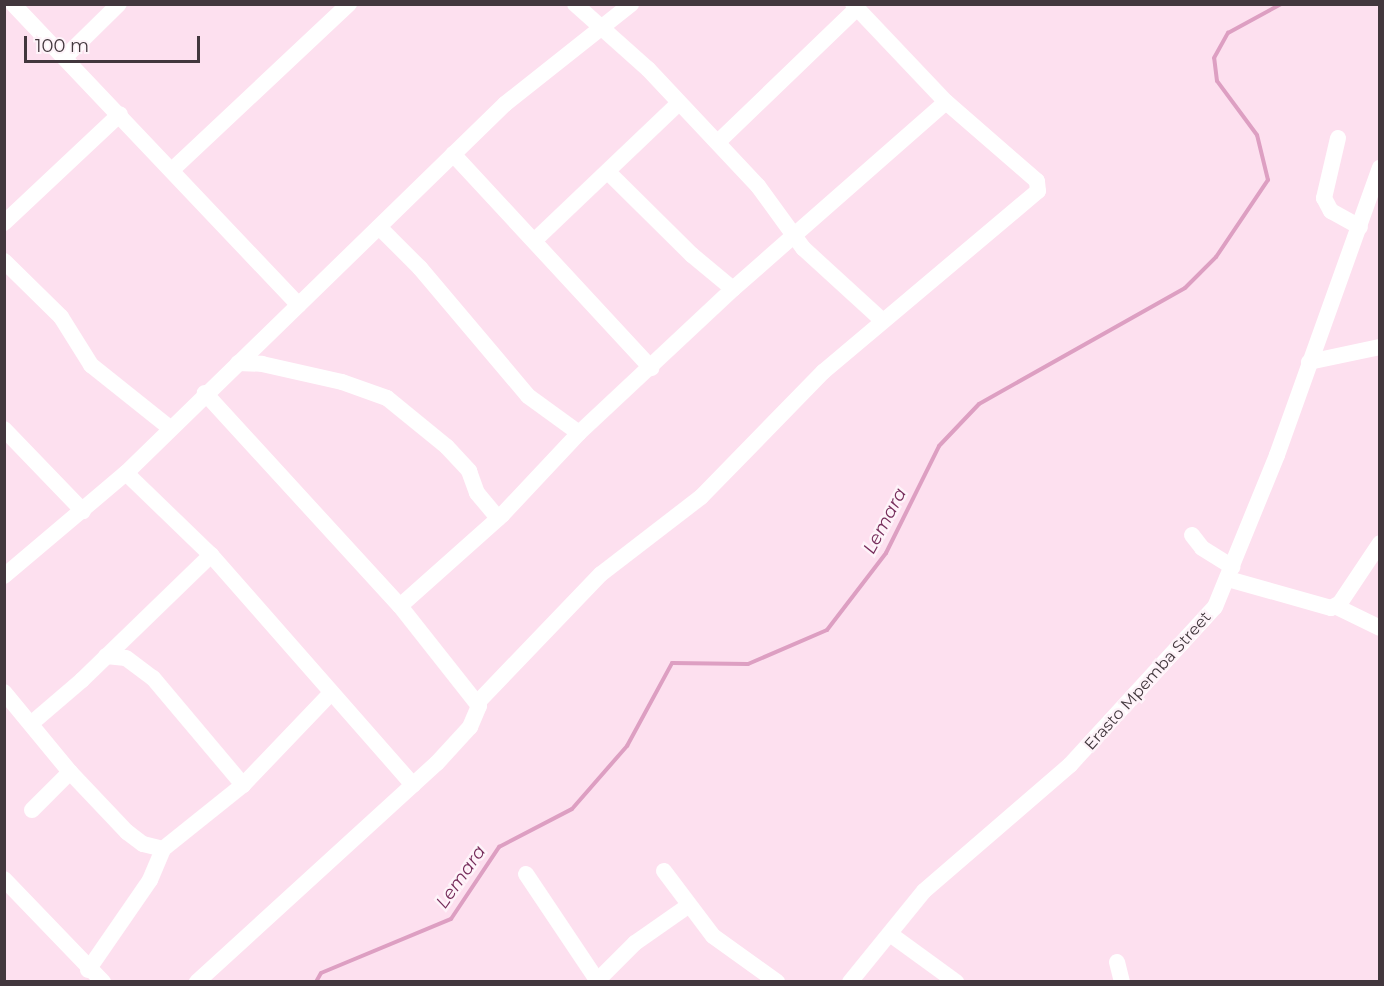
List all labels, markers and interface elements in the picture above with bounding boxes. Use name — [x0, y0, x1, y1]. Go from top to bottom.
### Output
scale bar — [27, 24, 202, 62]
text: 100 m — [35, 35, 89, 57]
water label: Lemara — [859, 484, 911, 558]
street label: Erasto Mpemba Street — [1081, 608, 1215, 754]
water label: Lemara — [432, 841, 490, 913]

